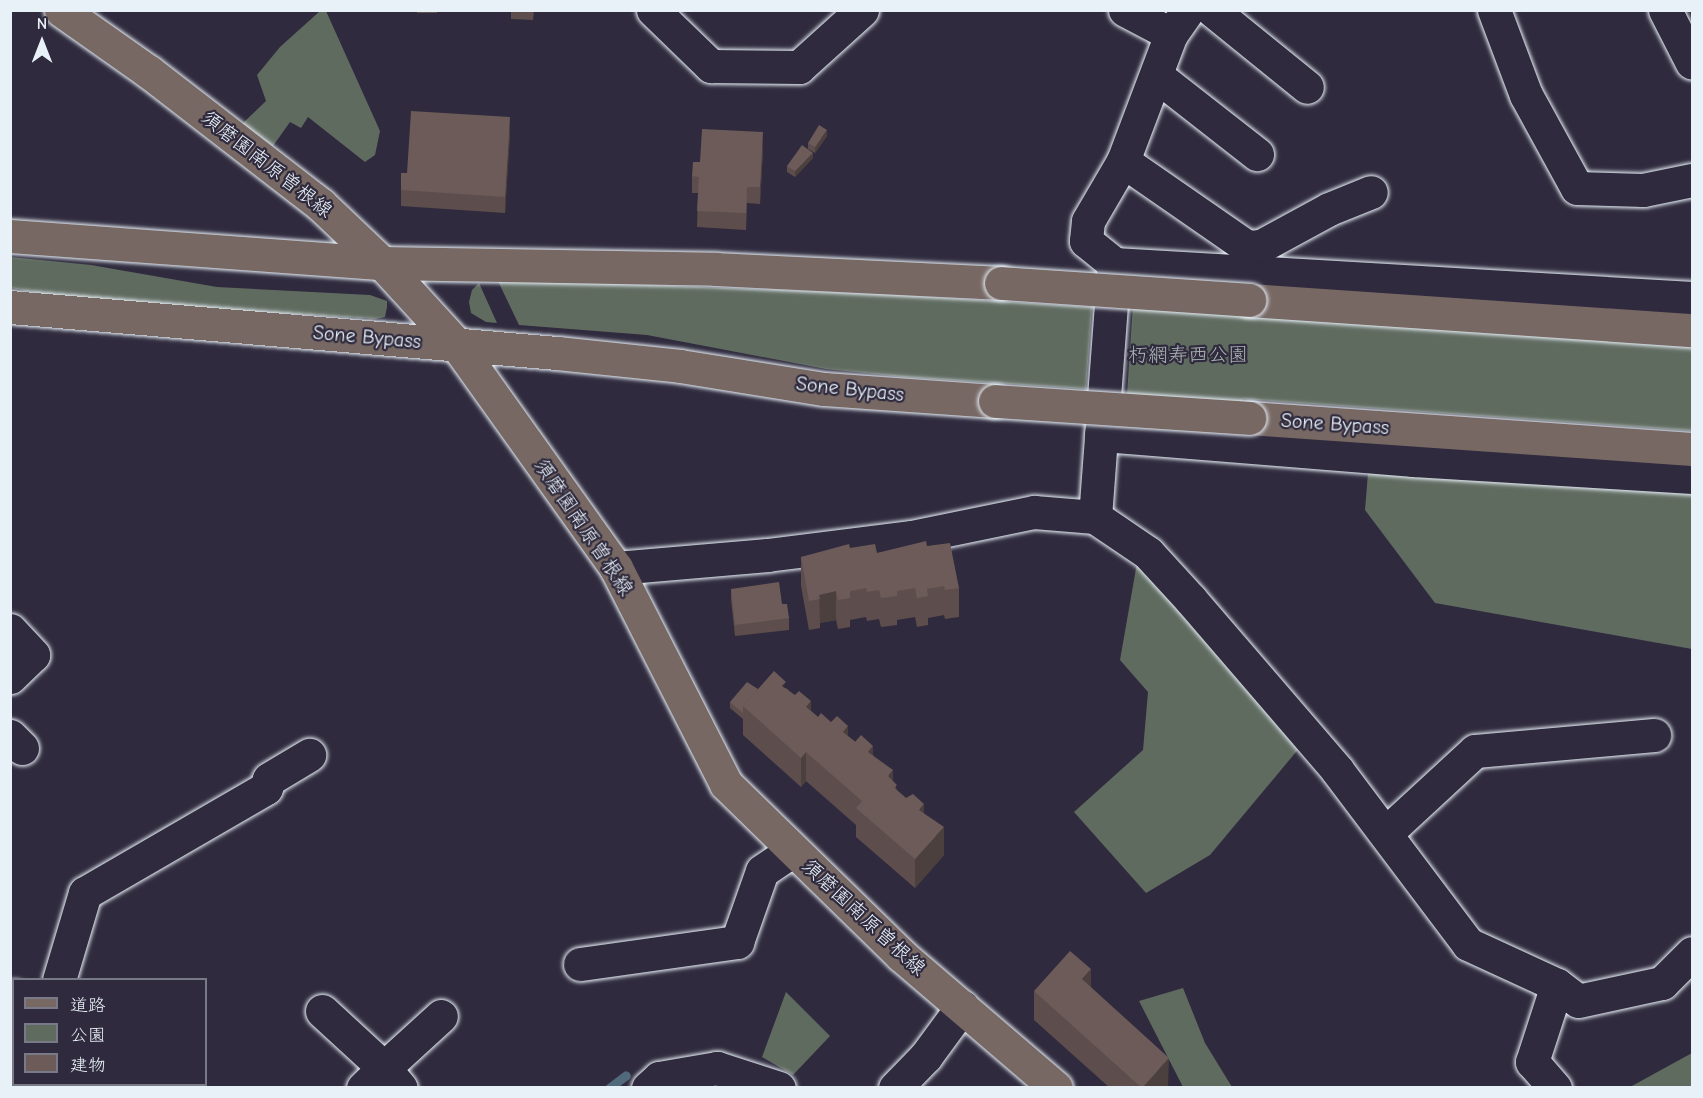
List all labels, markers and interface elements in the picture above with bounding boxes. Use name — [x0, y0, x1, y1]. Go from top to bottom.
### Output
north arrow — [12, 12, 72, 72]
text: N — [37, 15, 47, 33]
street label: 須磨園南原曽根線 — [197, 105, 337, 223]
street label: Sone Bypass — [312, 320, 422, 354]
park label: 朽網寿西公園 — [1128, 342, 1248, 366]
street label: Sone Bypass — [795, 371, 905, 407]
street label: Sone Bypass — [1280, 408, 1390, 440]
street label: 須磨園南原曽根線 — [529, 454, 639, 600]
street label: 須磨園南原曽根線 — [797, 854, 931, 980]
legend — [12, 978, 207, 1086]
text: 道路 — [70, 995, 106, 1016]
text: 公園 — [70, 1025, 106, 1046]
text: 建物 — [70, 1055, 106, 1076]

